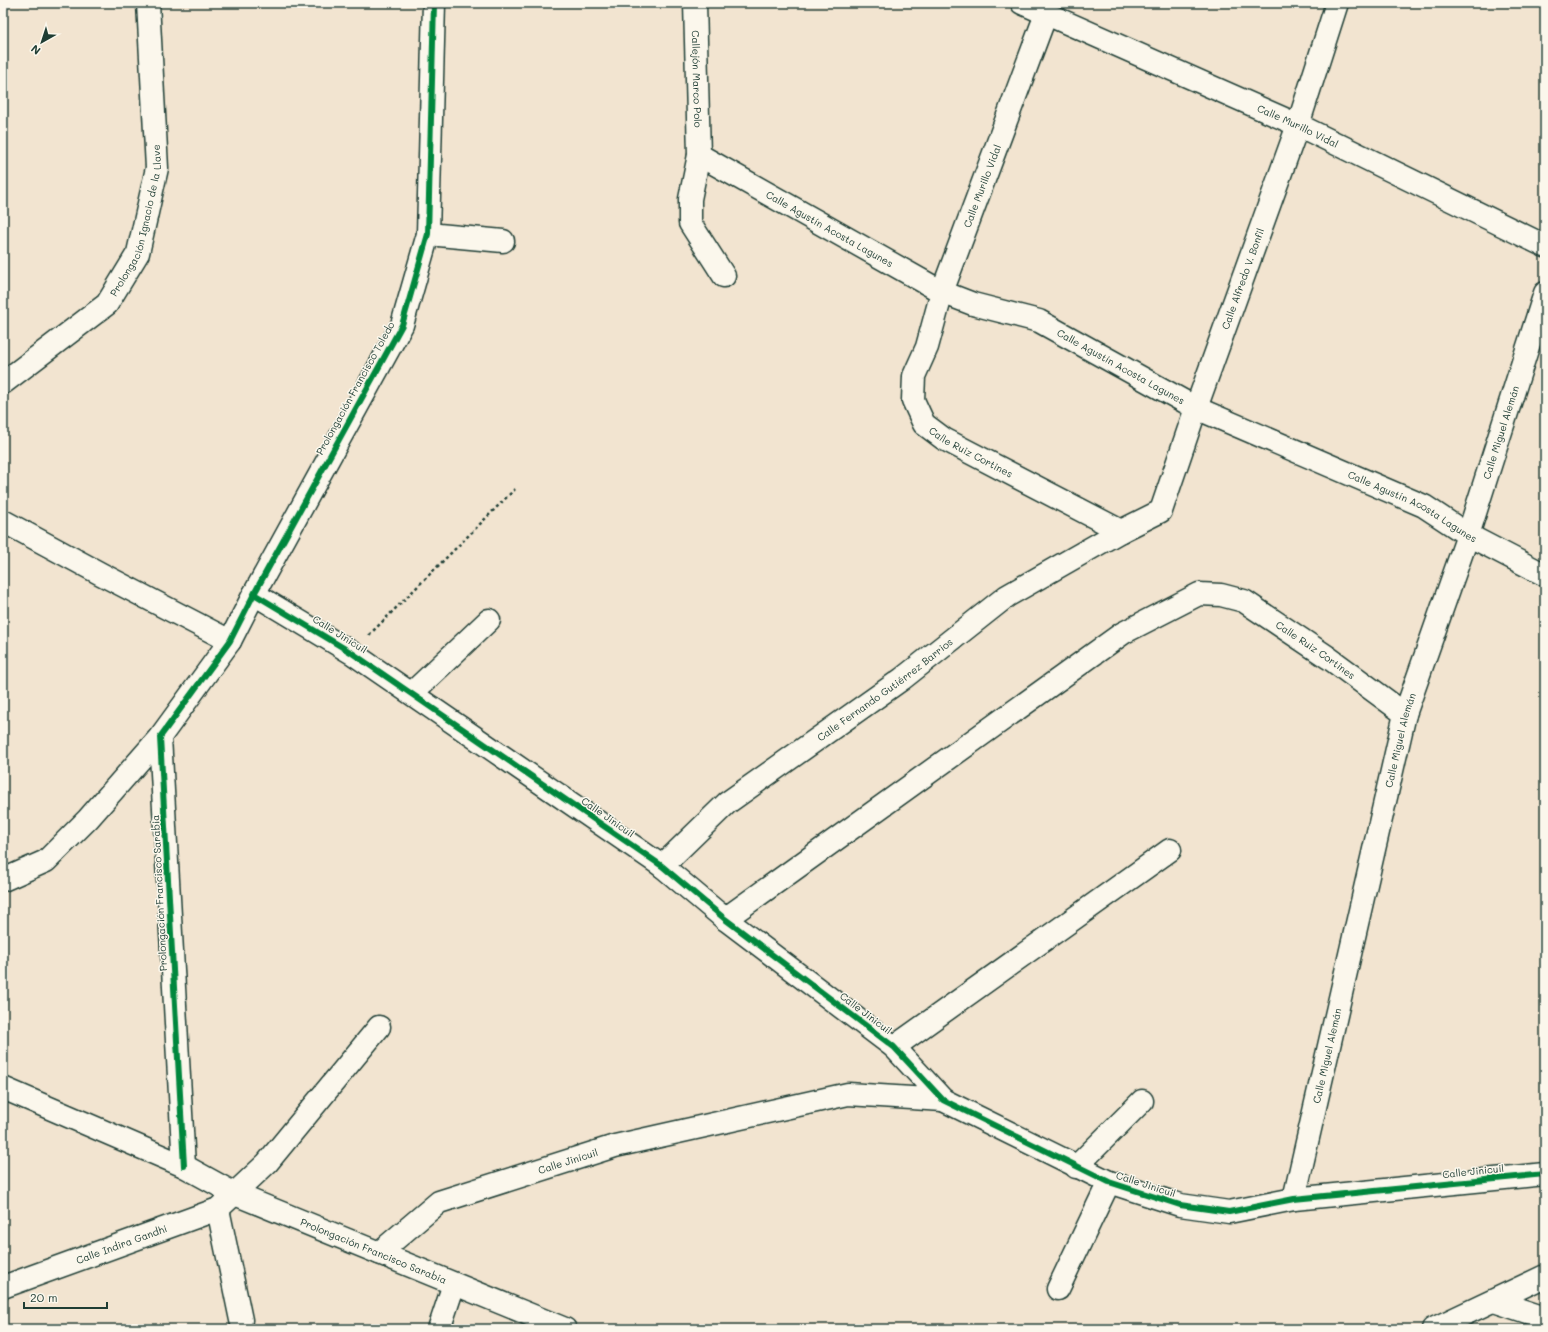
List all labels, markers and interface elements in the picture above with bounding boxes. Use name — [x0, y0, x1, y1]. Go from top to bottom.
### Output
north arrow — [22, 22, 62, 62]
street label: Callejón Marco Polo — [689, 30, 705, 128]
text: N — [27, 42, 43, 59]
street label: Calle Murillo Vidal — [1255, 101, 1341, 151]
street label: Calle Murillo Vidal — [960, 142, 1004, 230]
street label: Prolongación Ignacio de la Llave — [106, 144, 164, 299]
street label: Calle Agustín Acosta Lagunes — [763, 187, 896, 270]
street label: Calle Alfredo V. Bonfil — [1218, 226, 1267, 331]
street label: Prolongación Francisco Toledo — [312, 319, 398, 457]
street label: Calle Agustín Acosta Lagunes — [1054, 325, 1187, 407]
street label: Calle Miguel Alemán — [1479, 384, 1522, 481]
street label: Calle Ruiz Cortines — [926, 423, 1016, 481]
street label: Calle Agustín Acosta Lagunes — [1346, 467, 1480, 546]
street label: Calle Jinicuil — [310, 612, 370, 656]
street label: Calle Ruiz Cortines — [1273, 617, 1358, 682]
street label: Calle Fernando Gutiérrez Barrios — [814, 635, 956, 744]
street label: Calle Miguel Alemán — [1381, 691, 1419, 789]
street label: Calle Jinicuil — [579, 794, 637, 840]
street label: Prolongación Francisco Sarabia — [148, 814, 170, 972]
street label: Calle Jinicuil — [837, 989, 895, 1037]
street label: Calle Miguel Alemán — [1309, 1007, 1344, 1105]
street label: Calle Jinicuil — [536, 1145, 600, 1177]
street label: Calle Jinicuil — [1442, 1161, 1504, 1181]
street label: Calle Jinicuil — [1114, 1168, 1178, 1200]
street label: Prolongación Francisco Sarabia — [298, 1215, 449, 1287]
street label: Calle Indira Gandhi — [74, 1221, 169, 1267]
scale bar — [24, 1284, 107, 1310]
text: 20 m — [30, 1289, 58, 1305]

